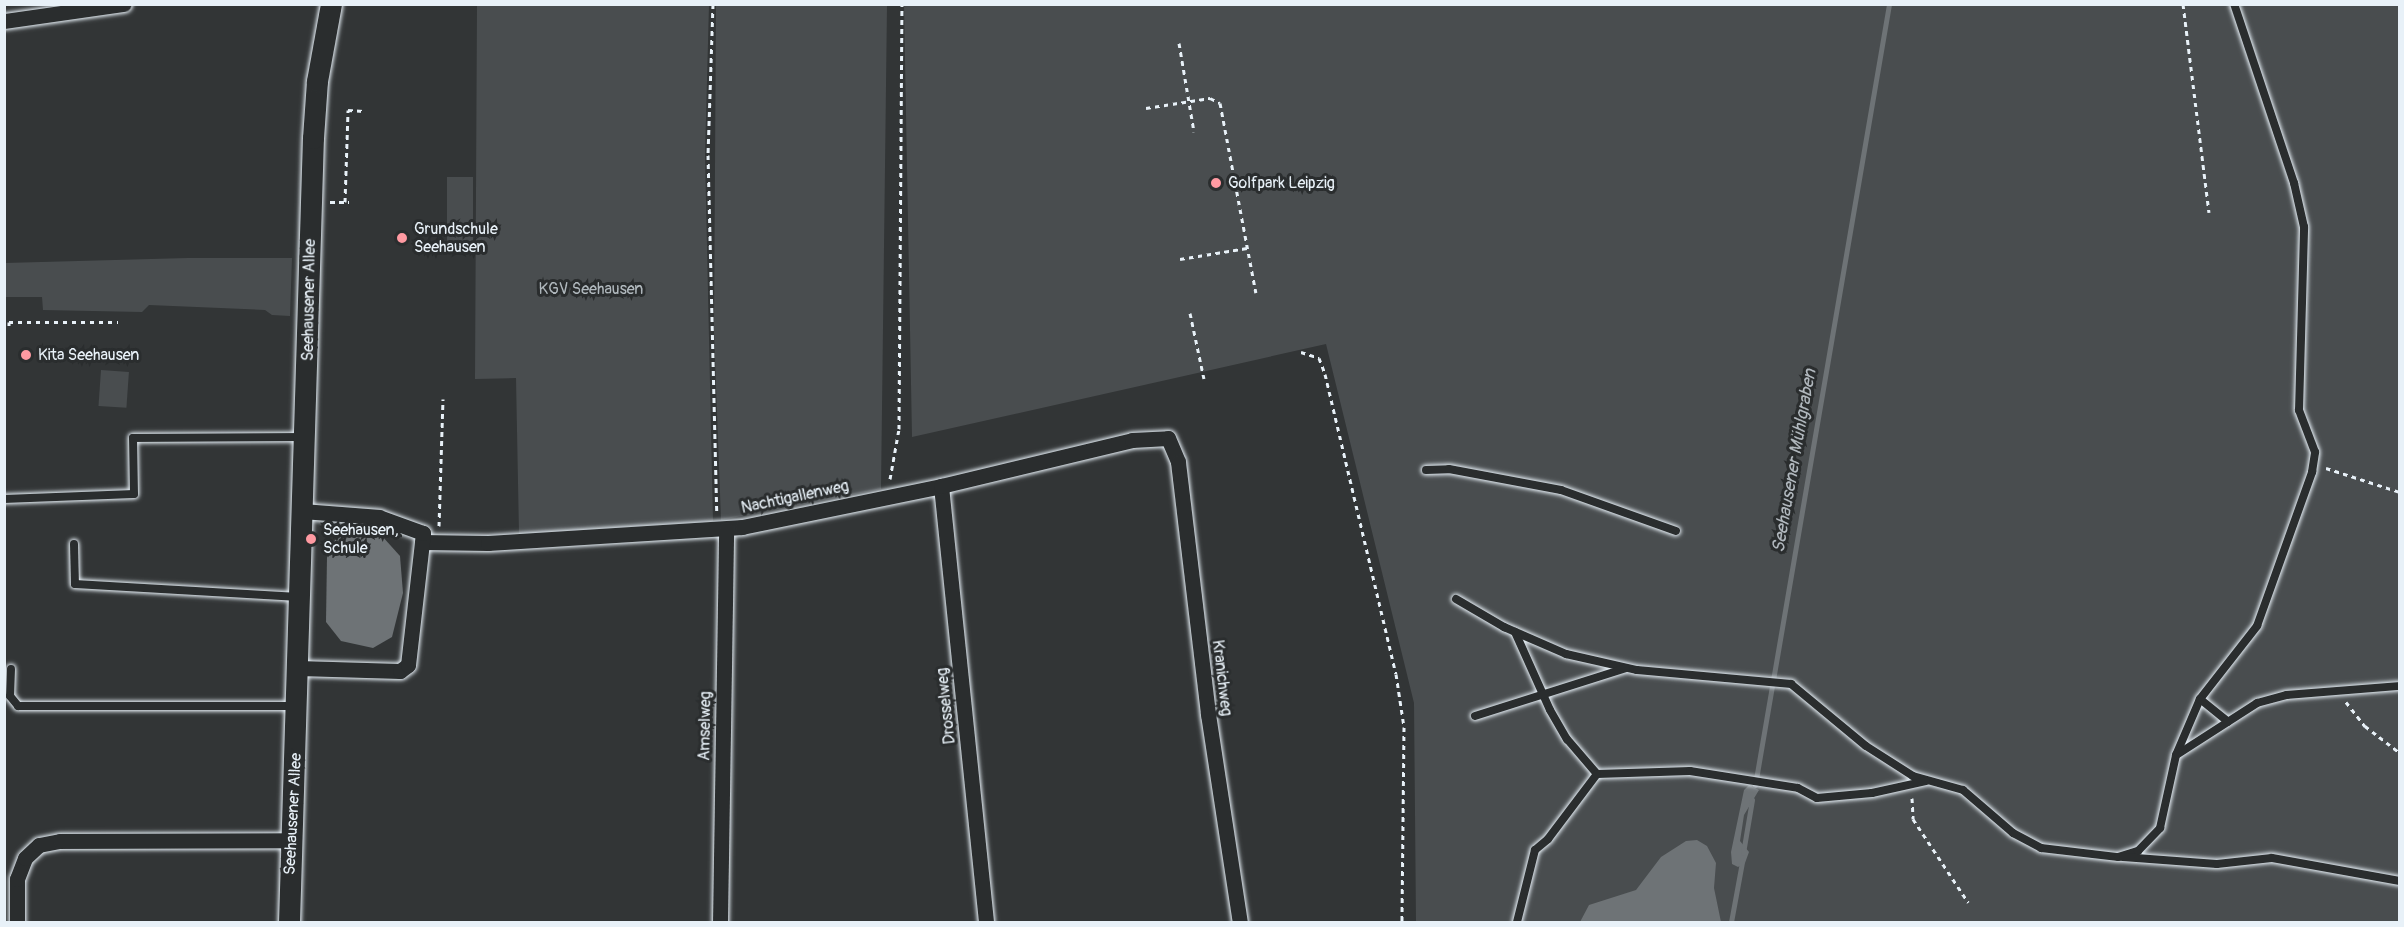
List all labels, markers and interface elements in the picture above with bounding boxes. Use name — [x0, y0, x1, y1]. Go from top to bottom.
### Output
place label: Golfpark Leipzig — [1228, 173, 1335, 193]
marker: Golfpark Leipzig — [1209, 176, 1223, 190]
place label: Grundschule Seehausen — [414, 219, 498, 257]
marker: Grundschule Seehausen — [395, 231, 409, 245]
street label: Seehausener Allee — [298, 239, 320, 361]
park label: KGV Seehausen — [539, 279, 643, 299]
place label: Kita Seehausen — [38, 345, 139, 365]
marker: Kita Seehausen — [19, 348, 33, 362]
water label: Seehausener Mühlgraben — [1768, 367, 1822, 555]
street label: Nachtigallenweg — [739, 476, 851, 518]
place label: Seehausen, Schule — [323, 520, 399, 558]
marker: Seehausen, Schule — [304, 532, 318, 546]
street label: Kranichweg — [1208, 639, 1236, 717]
street label: Drosselweg — [932, 667, 960, 745]
street label: Amselweg — [695, 691, 715, 761]
street label: Seehausener Allee — [280, 752, 306, 876]

